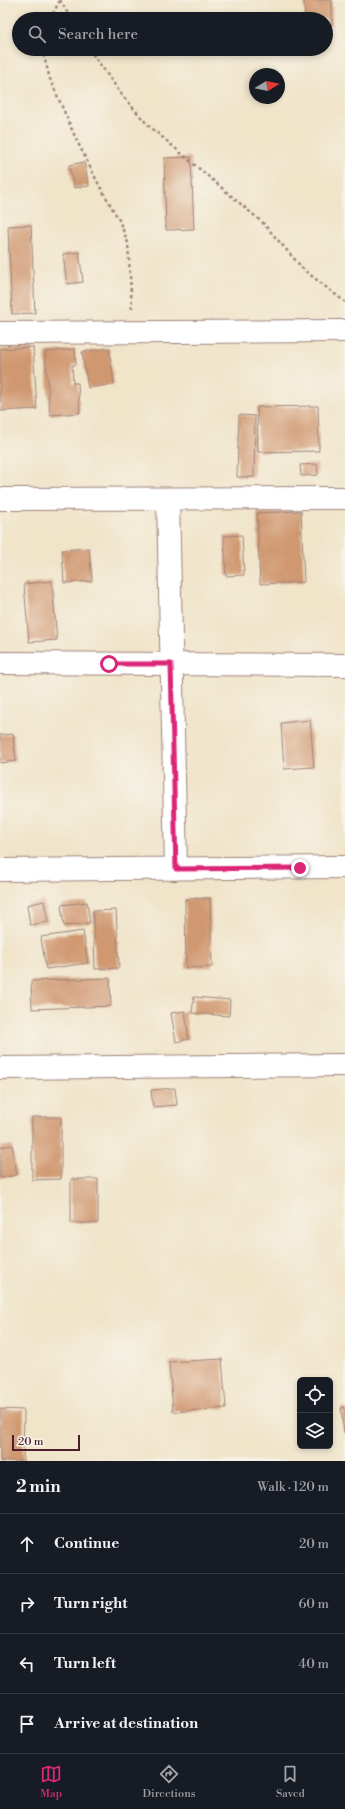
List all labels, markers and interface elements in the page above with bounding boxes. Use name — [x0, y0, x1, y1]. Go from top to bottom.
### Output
search box — [12, 12, 333, 56]
icon: search — [26, 23, 48, 45]
text: Search here — [58, 25, 138, 44]
north arrow — [249, 68, 285, 104]
route start — [100, 655, 118, 673]
route end — [291, 859, 309, 877]
map controls — [297, 1377, 333, 1449]
button: locate — [297, 1377, 333, 1413]
button: layers — [297, 1413, 333, 1449]
scale bar — [12, 1433, 80, 1452]
text: 20 m — [18, 1435, 43, 1449]
text: 2 min — [16, 1476, 61, 1498]
text: Walk · 120 m — [257, 1479, 329, 1495]
icon: ahead — [16, 1533, 38, 1555]
text: Continue — [54, 1534, 119, 1553]
text: 20 m — [299, 1536, 329, 1552]
icon: right — [16, 1593, 38, 1615]
text: Turn right — [54, 1594, 128, 1613]
text: 60 m — [298, 1596, 329, 1612]
icon: left — [16, 1653, 38, 1675]
text: Turn left — [54, 1654, 116, 1673]
text: 40 m — [299, 1656, 329, 1672]
icon: arrive — [16, 1713, 38, 1735]
text: Arrive at destination — [54, 1714, 198, 1733]
tab: Map — [40, 1763, 62, 1801]
tab: Directions — [143, 1763, 196, 1801]
tab: Saved — [276, 1763, 305, 1801]

